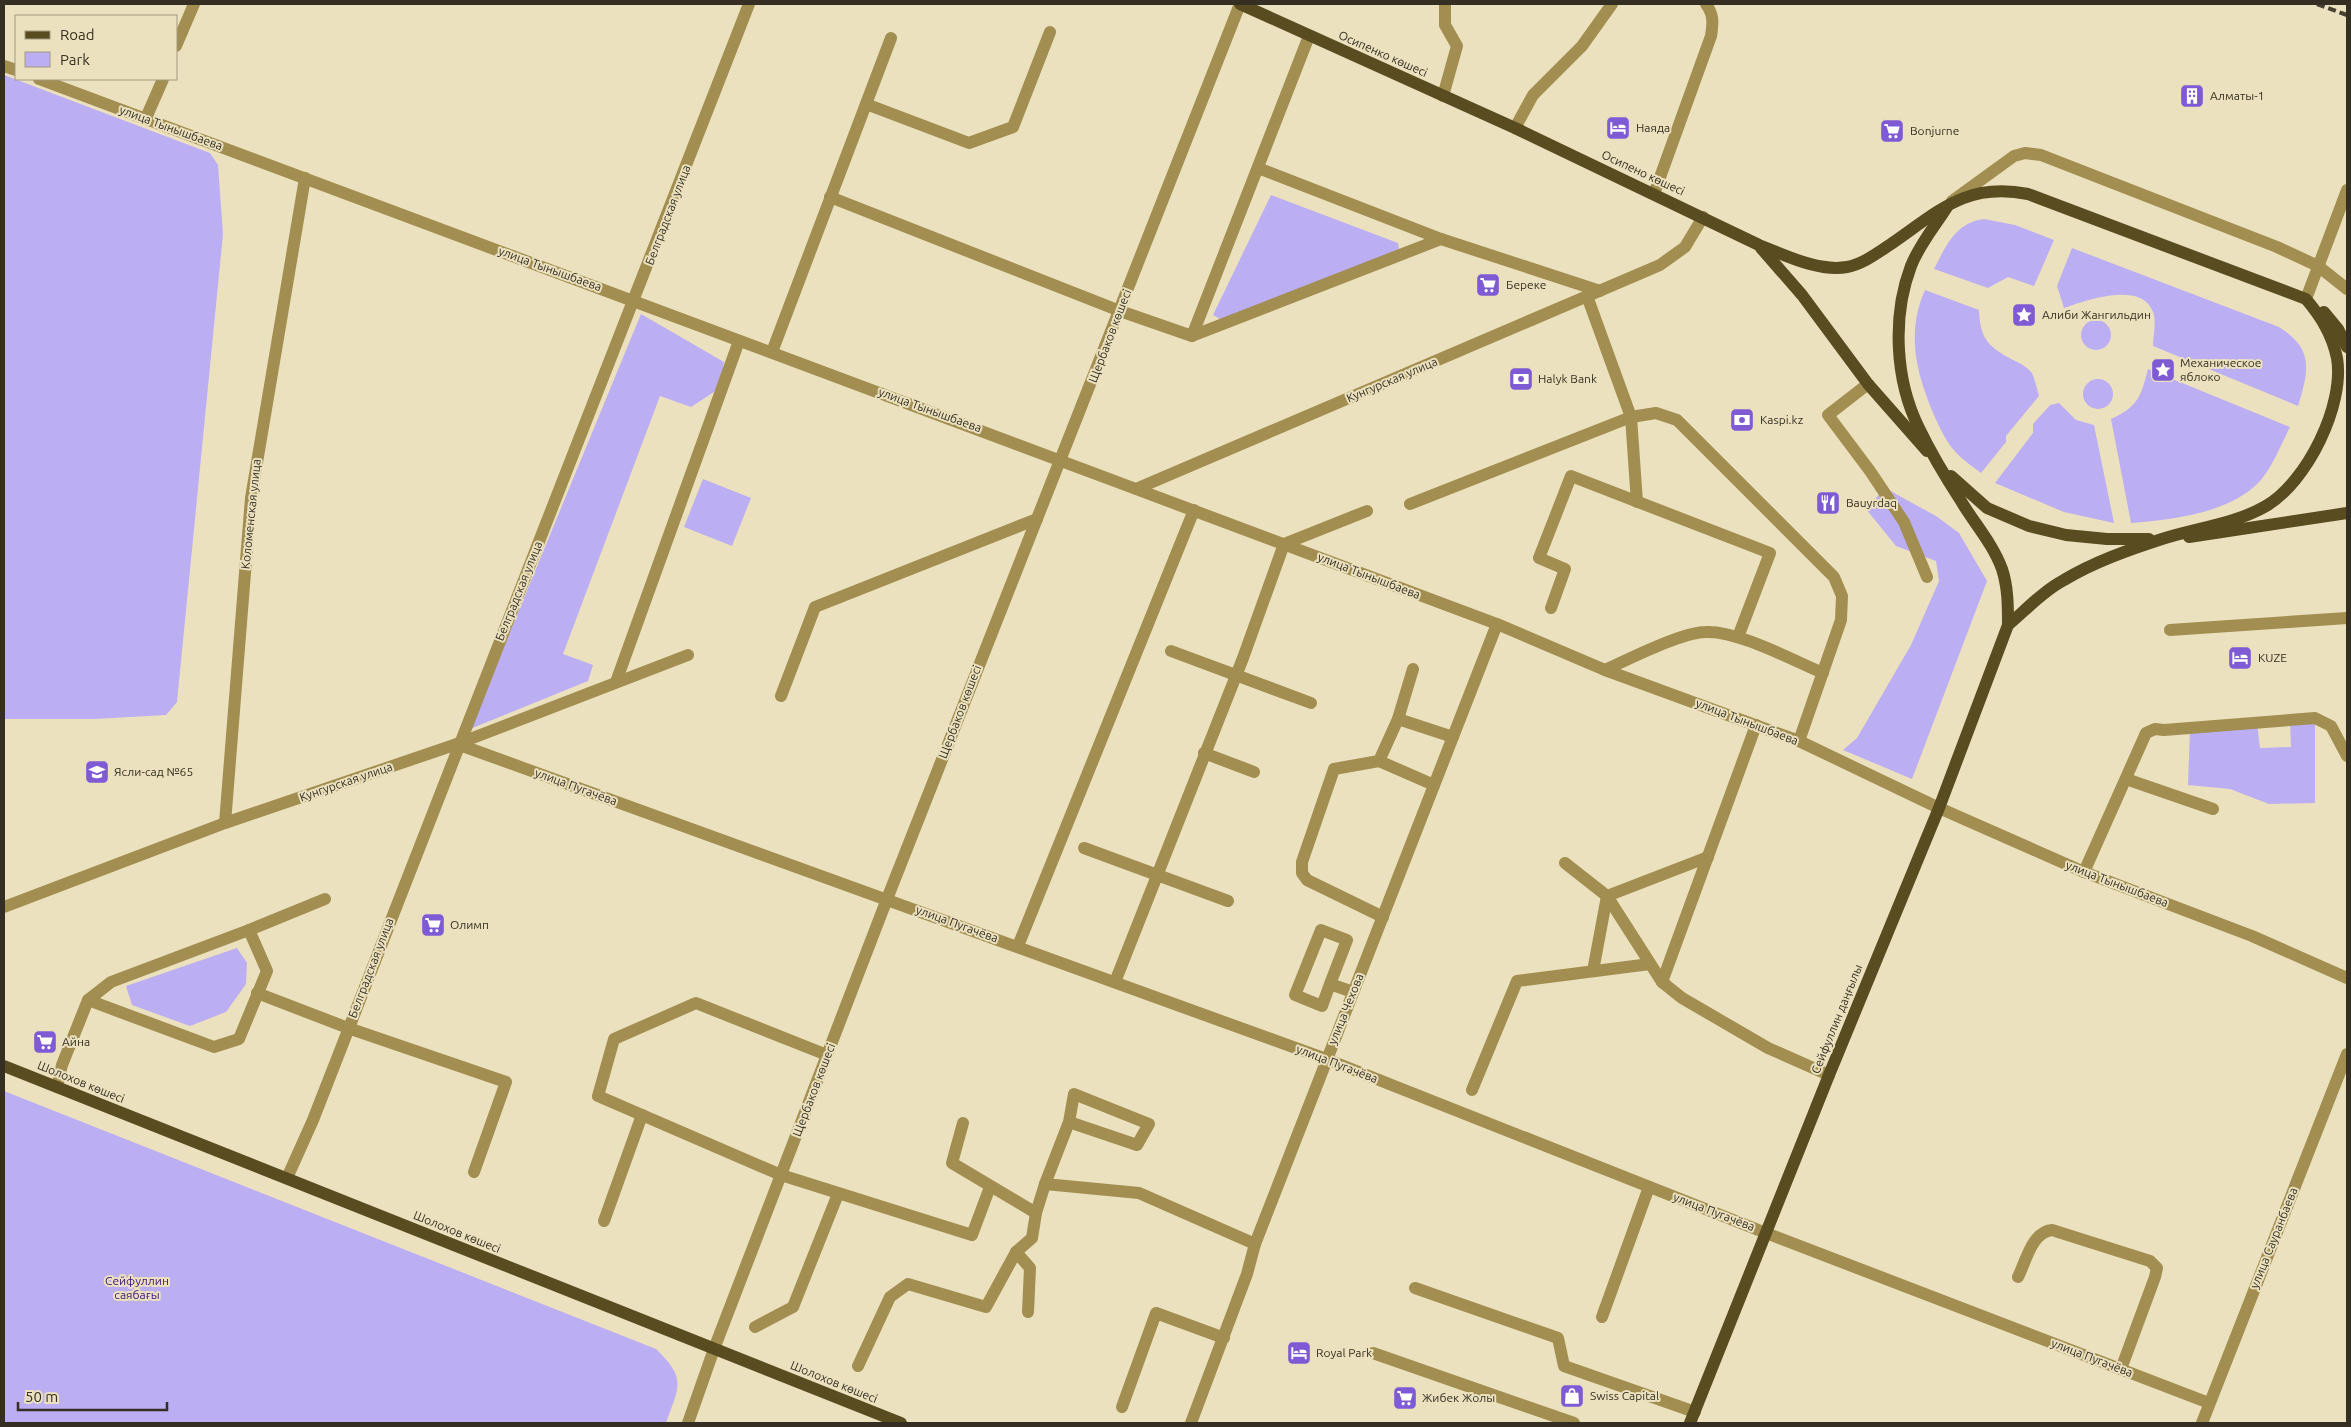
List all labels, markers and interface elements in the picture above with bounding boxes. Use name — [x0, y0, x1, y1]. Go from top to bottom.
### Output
legend — [15, 15, 178, 80]
text: Road — [60, 26, 95, 43]
street label: Осипенко көшесі — [1337, 28, 1430, 79]
text: Park — [60, 51, 90, 68]
building icon: Алматы-1 — [2179, 83, 2205, 109]
place label: Алматы-1 — [2210, 89, 2265, 102]
street label: улица Тынышбаева — [118, 103, 225, 152]
hotel icon: Наяда — [1605, 115, 1631, 141]
supermarket icon: Bonjurne — [1879, 118, 1905, 144]
place label: Наяда — [1636, 121, 1670, 134]
place label: Bonjurne — [1910, 124, 1959, 137]
street label: Осипено көшесі — [1600, 148, 1687, 198]
street label: Белградская улица — [642, 163, 693, 267]
street label: улица Тынышбаева — [497, 244, 604, 293]
supermarket icon: Береке — [1475, 272, 1501, 298]
place label: Береке — [1506, 278, 1546, 291]
street label: Щербаков көшесі — [1086, 287, 1133, 384]
place icon: Алиби Жангильдин — [2011, 302, 2037, 328]
place label: Алиби Жангильдин — [2042, 308, 2151, 321]
street label: Кунгурская улица — [1344, 355, 1439, 405]
place label: Механическое яблоко — [2180, 356, 2261, 383]
place icon: Механическое яблоко — [2150, 357, 2176, 383]
bank icon: Halyk Bank — [1508, 366, 1534, 392]
place label: Halyk Bank — [1538, 372, 1597, 385]
street label: улица Тынышбаева — [877, 385, 984, 434]
bank icon: Kaspi.kz — [1729, 407, 1755, 433]
place label: Kaspi.kz — [1760, 413, 1804, 426]
street label: Коломенская улица — [238, 458, 263, 570]
restaurant icon: Bauyrdaq — [1815, 490, 1841, 516]
place label: Bauyrdaq — [1846, 496, 1897, 509]
street label: Белградская улица — [493, 539, 544, 642]
street label: улица Тынышбаева — [1316, 550, 1422, 601]
hotel icon: KUZE — [2227, 645, 2253, 671]
place label: KUZE — [2258, 651, 2287, 664]
street label: Щербаков көшесі — [936, 663, 983, 760]
street label: улица Тынышбаева — [1694, 696, 1800, 747]
school or university icon: Ясли-сад №65 — [84, 759, 110, 785]
street label: Кунгурская улица — [298, 760, 394, 804]
place label: Ясли-сад №65 — [114, 765, 193, 778]
street label: улица Пугачёва — [533, 766, 619, 807]
street label: улица Тынышбаева — [2064, 858, 2170, 909]
street label: улица Пугачёва — [914, 903, 1000, 944]
supermarket icon: Олимп — [420, 912, 446, 938]
street label: Белградская улица — [345, 916, 396, 1020]
place label: Олимп — [450, 918, 489, 931]
street label: Сейфуллин даңғылы — [1809, 962, 1864, 1075]
street label: улица Чехова — [1325, 971, 1366, 1046]
supermarket icon: Айна — [32, 1029, 58, 1055]
place label: Айна — [62, 1035, 90, 1048]
street label: Щербаков көшесі — [790, 1041, 837, 1138]
street label: улица Пугачёва — [1295, 1042, 1380, 1085]
street label: Шолохов көшесі — [36, 1058, 127, 1105]
street label: улица Сауранбаева — [2247, 1185, 2300, 1290]
street label: улица Пугачёва — [1672, 1190, 1757, 1233]
street label: Шолохов көшесі — [412, 1208, 503, 1255]
park label: Сейфуллин саябағы — [105, 1274, 169, 1301]
street label: улица Пугачёва — [2050, 1336, 2135, 1379]
hotel icon: Royal Park — [1286, 1340, 1312, 1366]
place label: Royal Park — [1316, 1346, 1372, 1359]
street label: Шолохов көшесі — [789, 1358, 880, 1405]
scale bar — [18, 1380, 166, 1412]
shop icon: Swiss Capital — [1559, 1383, 1585, 1409]
supermarket icon: Жибек Жолы — [1392, 1385, 1418, 1411]
text: 50 m — [25, 1388, 58, 1405]
place label: Swiss Capital — [1590, 1389, 1659, 1402]
place label: Жибек Жолы — [1422, 1391, 1495, 1404]

